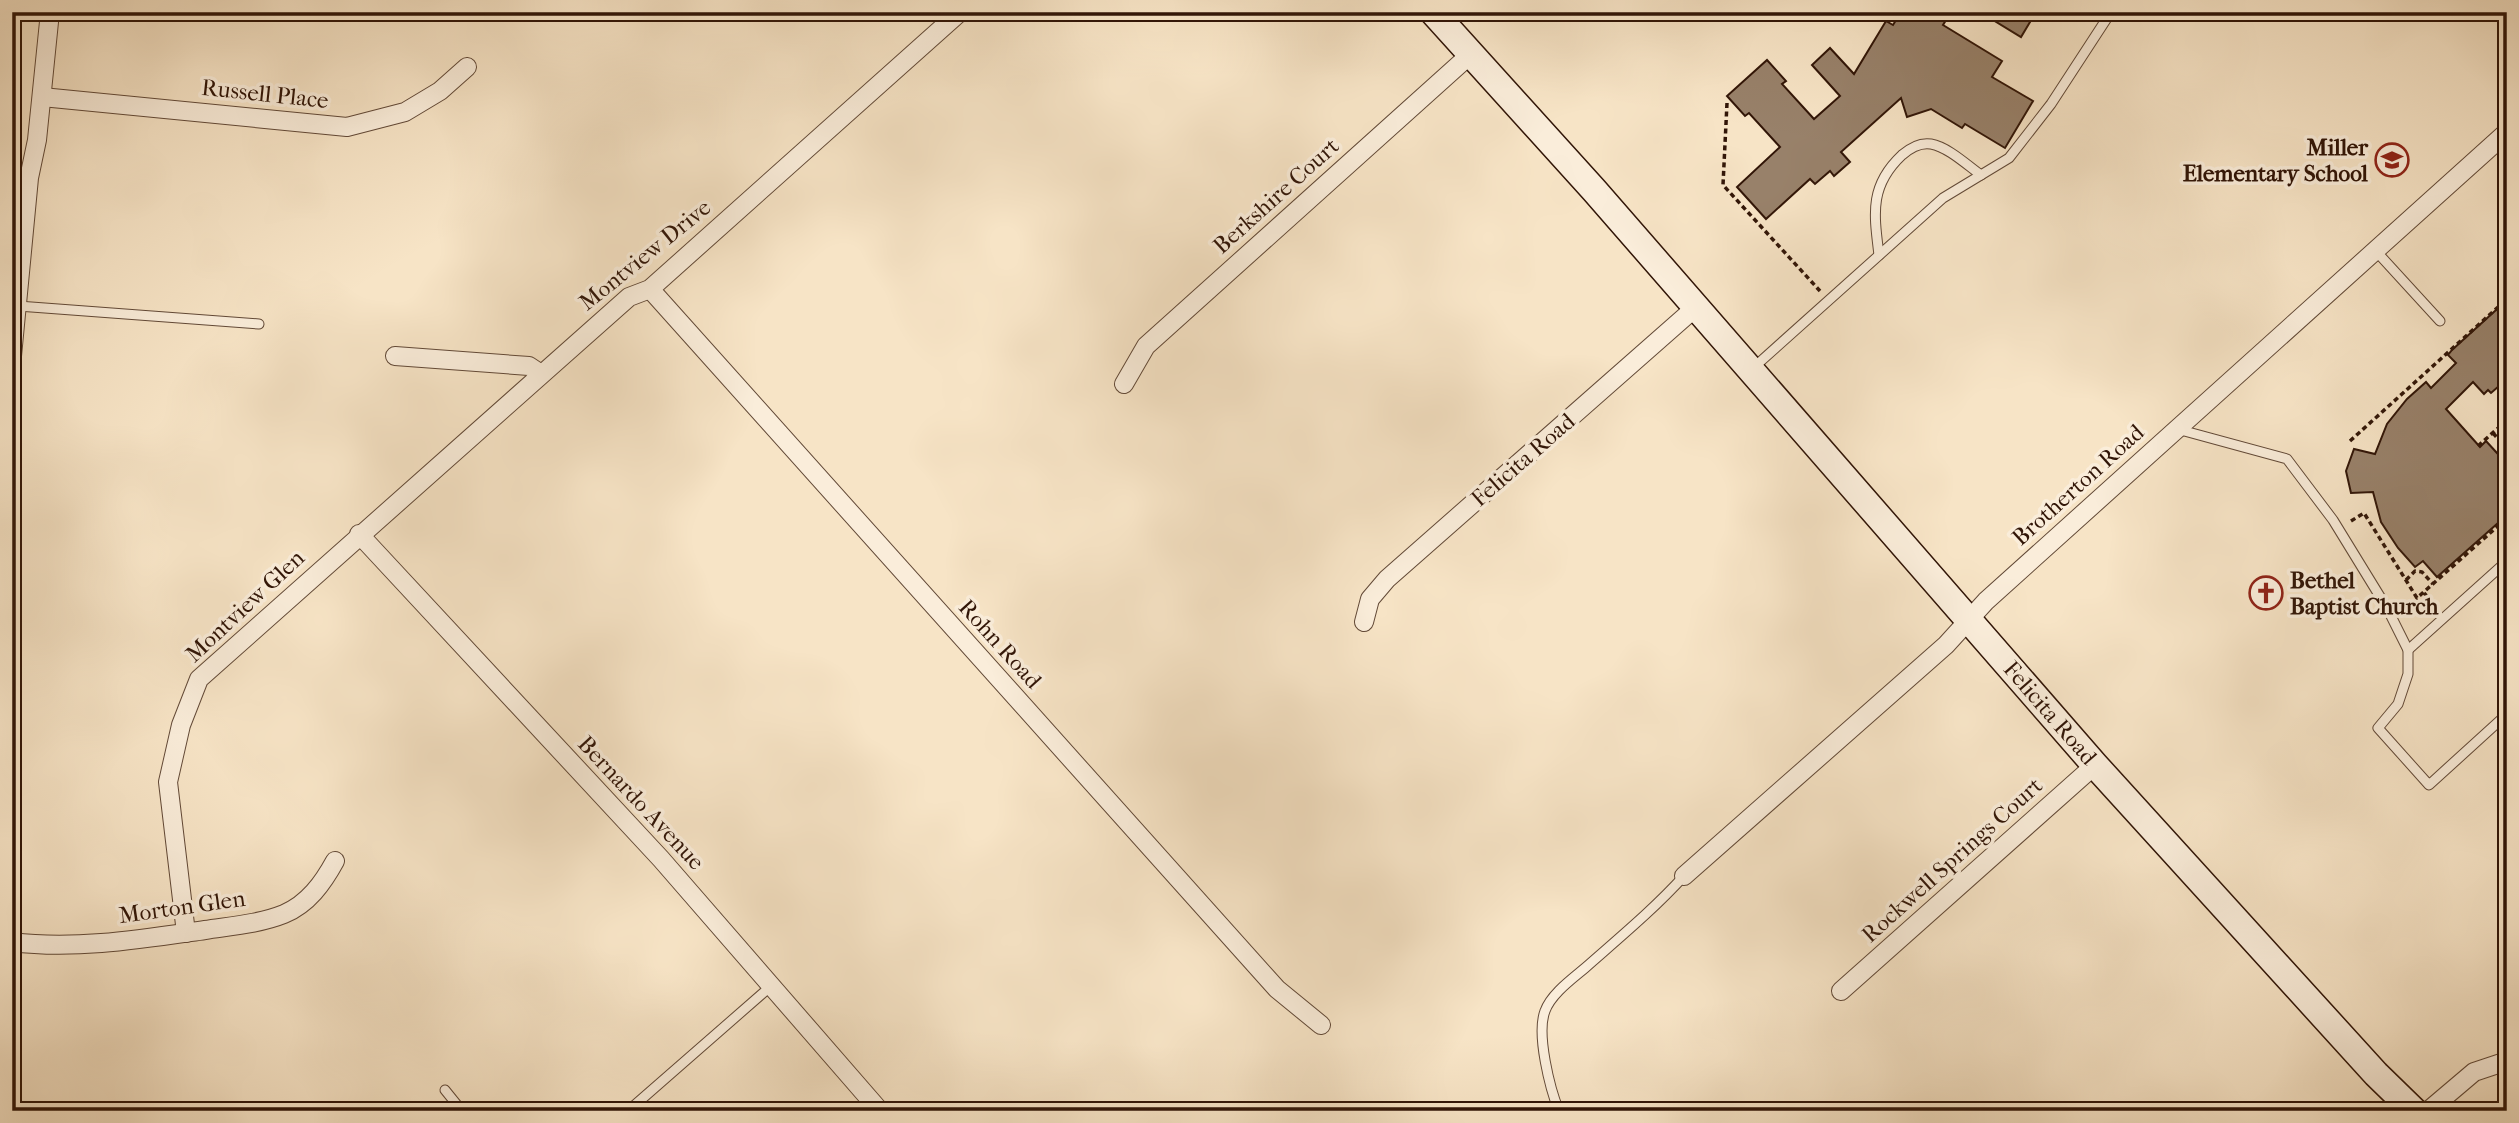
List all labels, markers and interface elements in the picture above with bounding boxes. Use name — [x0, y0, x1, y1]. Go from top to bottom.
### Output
street label: Russell Place — [200, 74, 330, 114]
street label: Berkshire Court — [1208, 132, 1344, 260]
place label: Miller Elementary School — [2183, 134, 2369, 187]
school or university icon: Miller Elementary School — [2373, 141, 2411, 179]
street label: Montview Drive — [574, 194, 716, 316]
street label: Felicita Road — [1466, 407, 1581, 512]
street label: Brotherton Road — [2007, 419, 2150, 551]
street label: Montview Glen — [180, 544, 310, 668]
place label: Bethel Baptist Church — [2290, 567, 2440, 620]
church icon: Bethel Baptist Church — [2247, 574, 2285, 612]
street label: Rohn Road — [953, 594, 1047, 694]
street label: Felicita Road — [1998, 656, 2103, 771]
street label: Bernardo Avenue — [572, 731, 710, 875]
street label: Rockwell Springs Court — [1856, 772, 2048, 948]
street label: Morton Glen — [117, 885, 248, 929]

